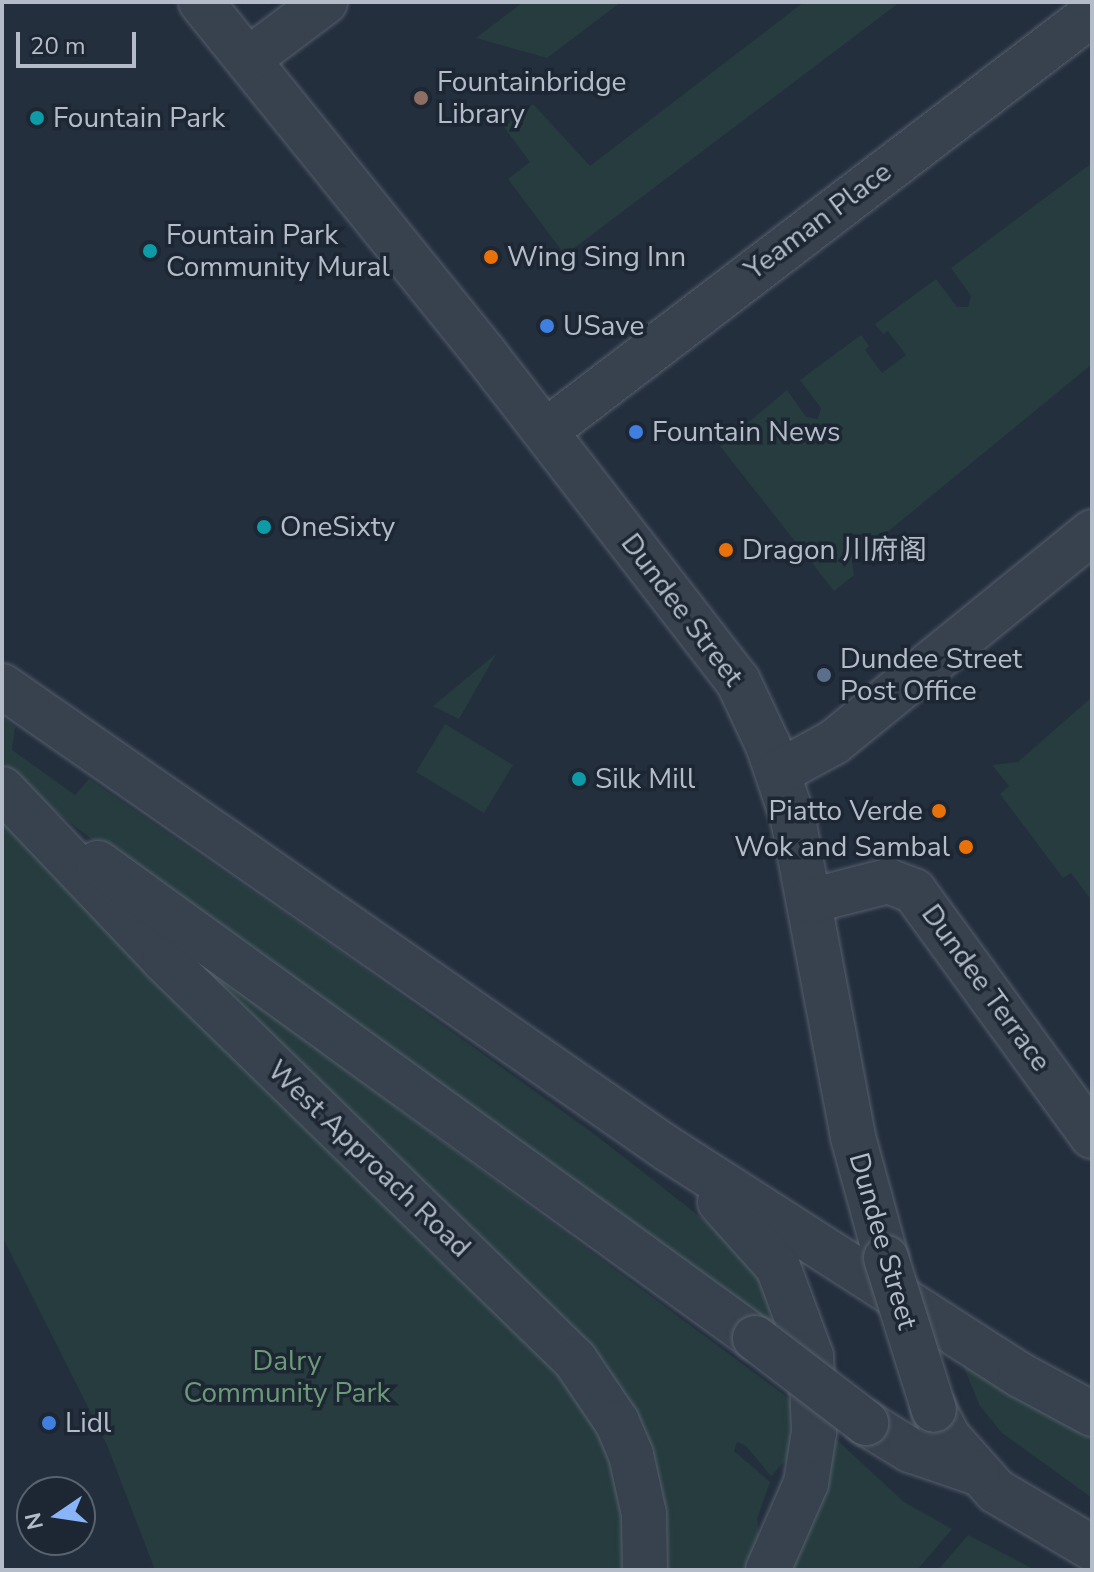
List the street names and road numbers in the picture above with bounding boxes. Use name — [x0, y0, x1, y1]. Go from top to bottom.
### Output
street label: Yeaman Place — [738, 155, 898, 287]
street label: Dundee Street — [614, 527, 750, 693]
street label: Dundee Terrace — [914, 898, 1058, 1078]
street label: West Approach Road — [261, 1054, 477, 1264]
street label: Dundee Street — [842, 1149, 924, 1333]

